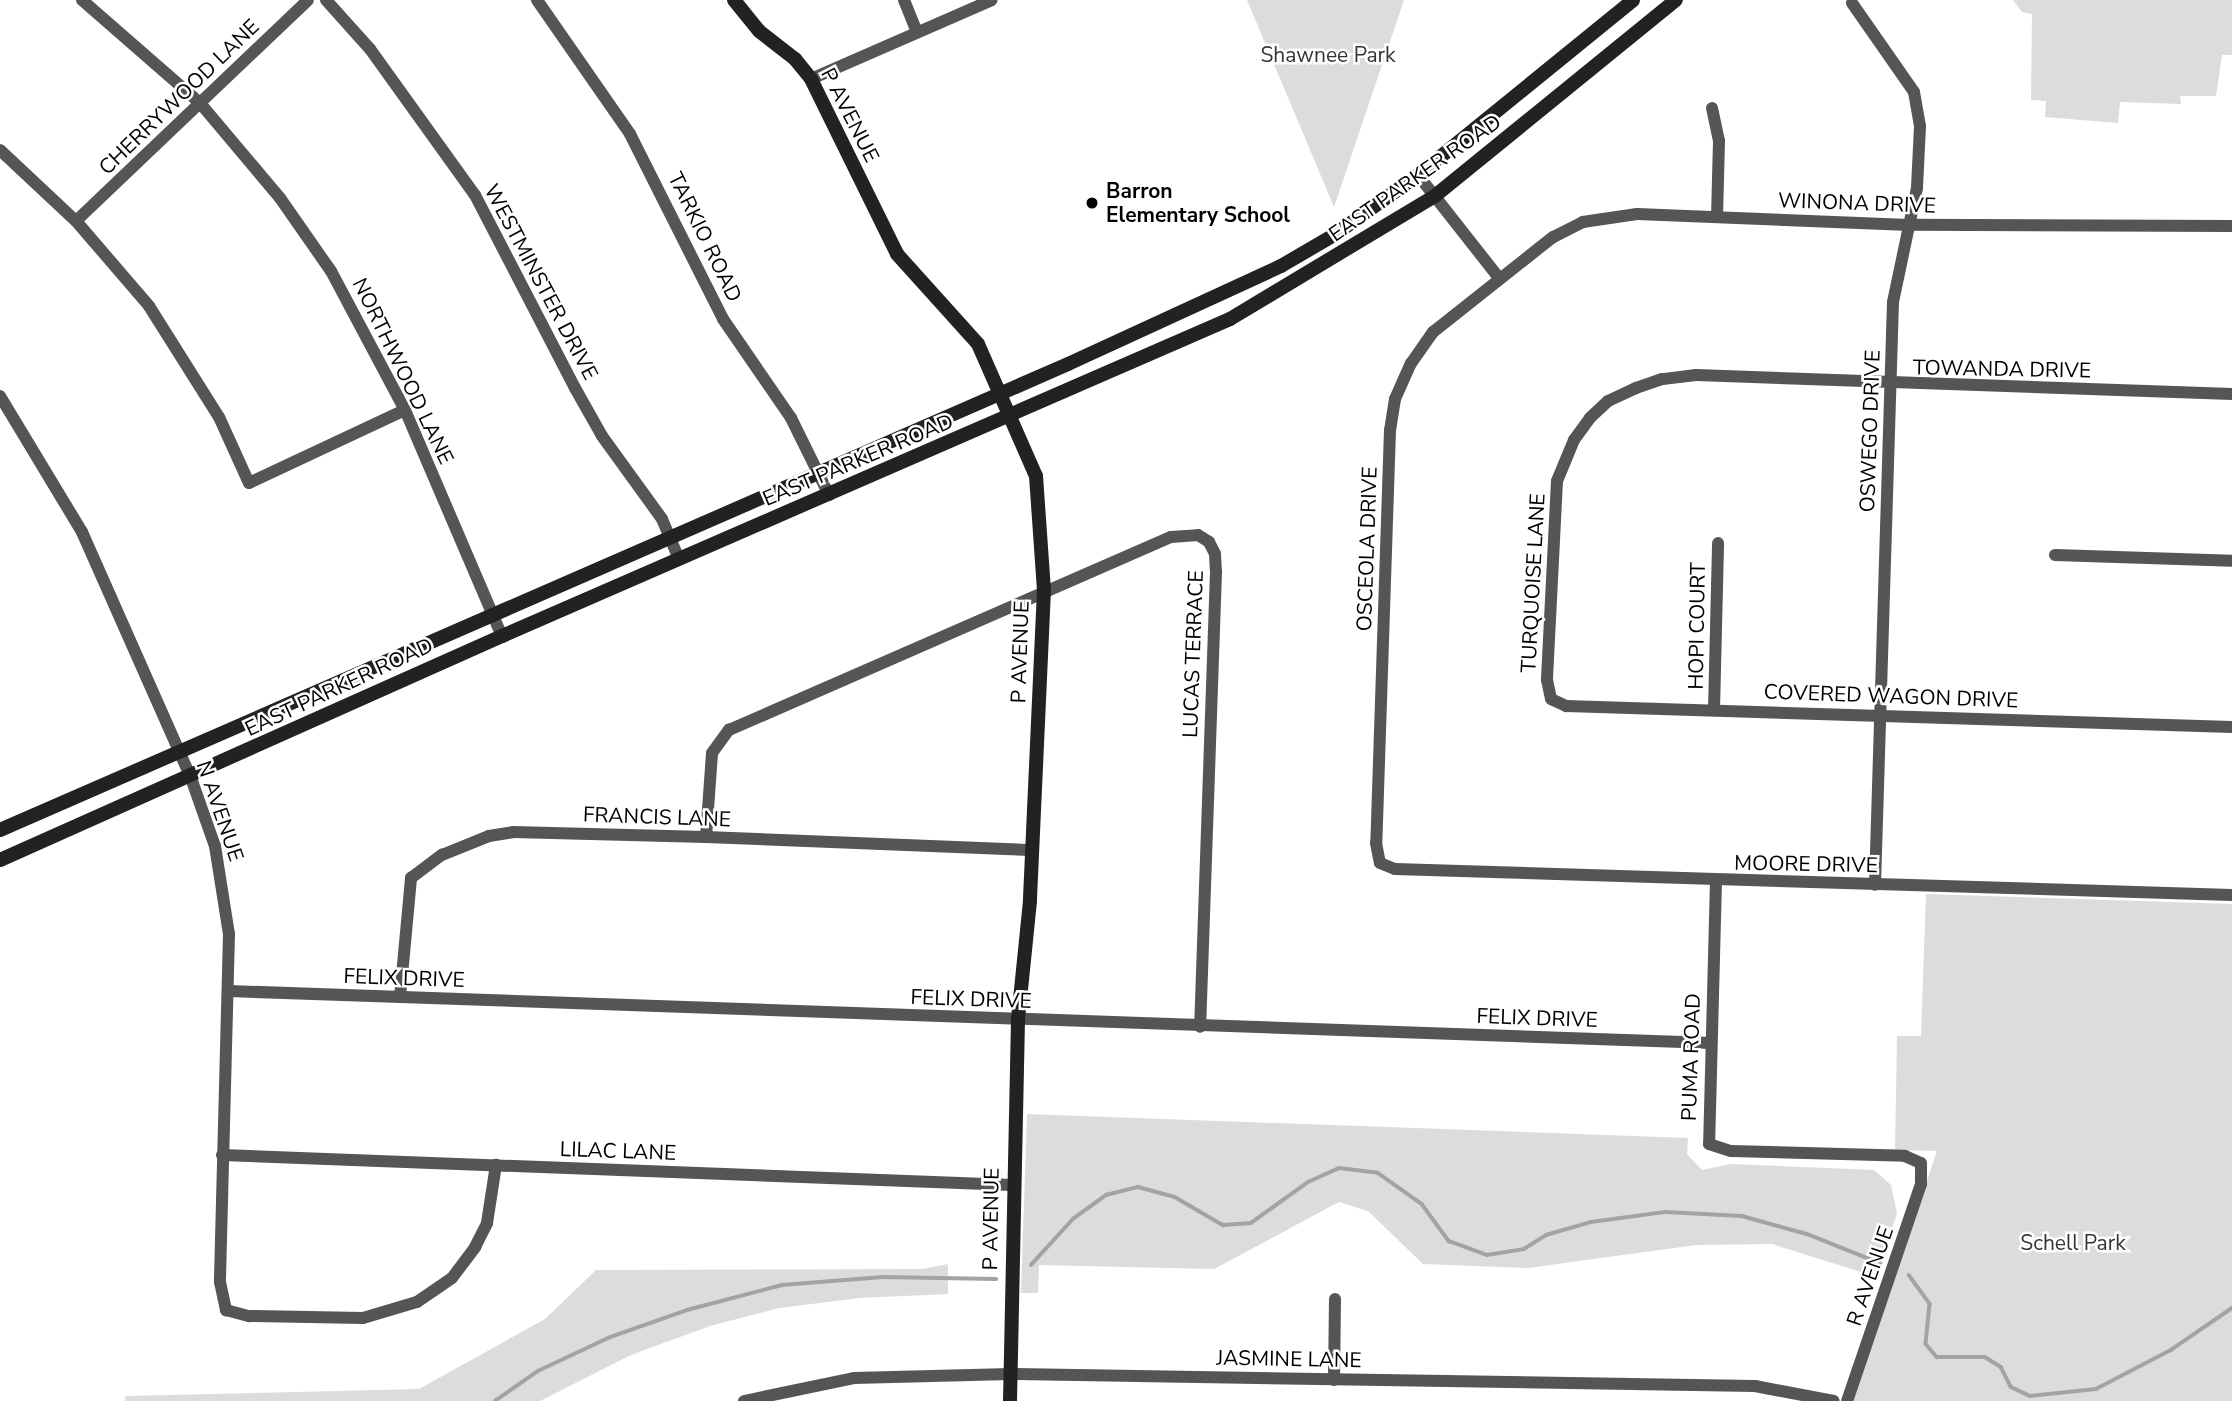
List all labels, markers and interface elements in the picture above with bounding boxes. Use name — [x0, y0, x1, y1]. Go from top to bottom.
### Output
street label: CHERRYWOOD LANE — [94, 14, 264, 180]
park label: Shawnee Park — [1260, 42, 1396, 68]
street label: P AVENUE — [815, 64, 885, 166]
street label: EAST PARKER ROAD — [1324, 109, 1506, 247]
street label: TARKIO ROAD — [663, 168, 747, 306]
place label: Barron Elementary School — [1106, 178, 1290, 228]
street label: WESTMINSTER DRIVE — [479, 180, 603, 384]
street label: WINONA DRIVE — [1778, 188, 1936, 218]
marker: Barron Elementary School — [1084, 195, 1100, 211]
street label: NORTHWOOD LANE — [347, 274, 459, 468]
street label: OSWEGO DRIVE — [1855, 349, 1885, 513]
street label: TOWANDA DRIVE — [1913, 355, 2091, 383]
street label: EAST PARKER ROAD — [759, 408, 957, 512]
street label: OSCEOLA DRIVE — [1352, 466, 1382, 632]
street label: TURQUOISE LANE — [1516, 493, 1550, 673]
street label: HOPI COURT — [1683, 562, 1711, 690]
street label: LUCAS TERRACE — [1177, 570, 1209, 738]
street label: P AVENUE — [1006, 600, 1034, 704]
street label: EAST PARKER ROAD — [241, 632, 437, 742]
street label: COVERED WAGON DRIVE — [1763, 679, 2019, 713]
street label: N AVENUE — [191, 757, 249, 865]
street label: FRANCIS LANE — [583, 802, 731, 832]
street label: MOORE DRIVE — [1734, 850, 1878, 878]
street label: FELIX DRIVE — [343, 963, 465, 993]
street label: FELIX DRIVE — [910, 984, 1032, 1014]
street label: PUMA ROAD — [1676, 993, 1706, 1121]
street label: FELIX DRIVE — [1476, 1003, 1598, 1033]
street label: LILAC LANE — [559, 1136, 677, 1166]
street label: P AVENUE — [978, 1167, 1004, 1271]
street label: R AVENUE — [1841, 1223, 1899, 1329]
park label: Schell Park — [2020, 1230, 2126, 1256]
street label: JASMINE LANE — [1216, 1345, 1362, 1373]

